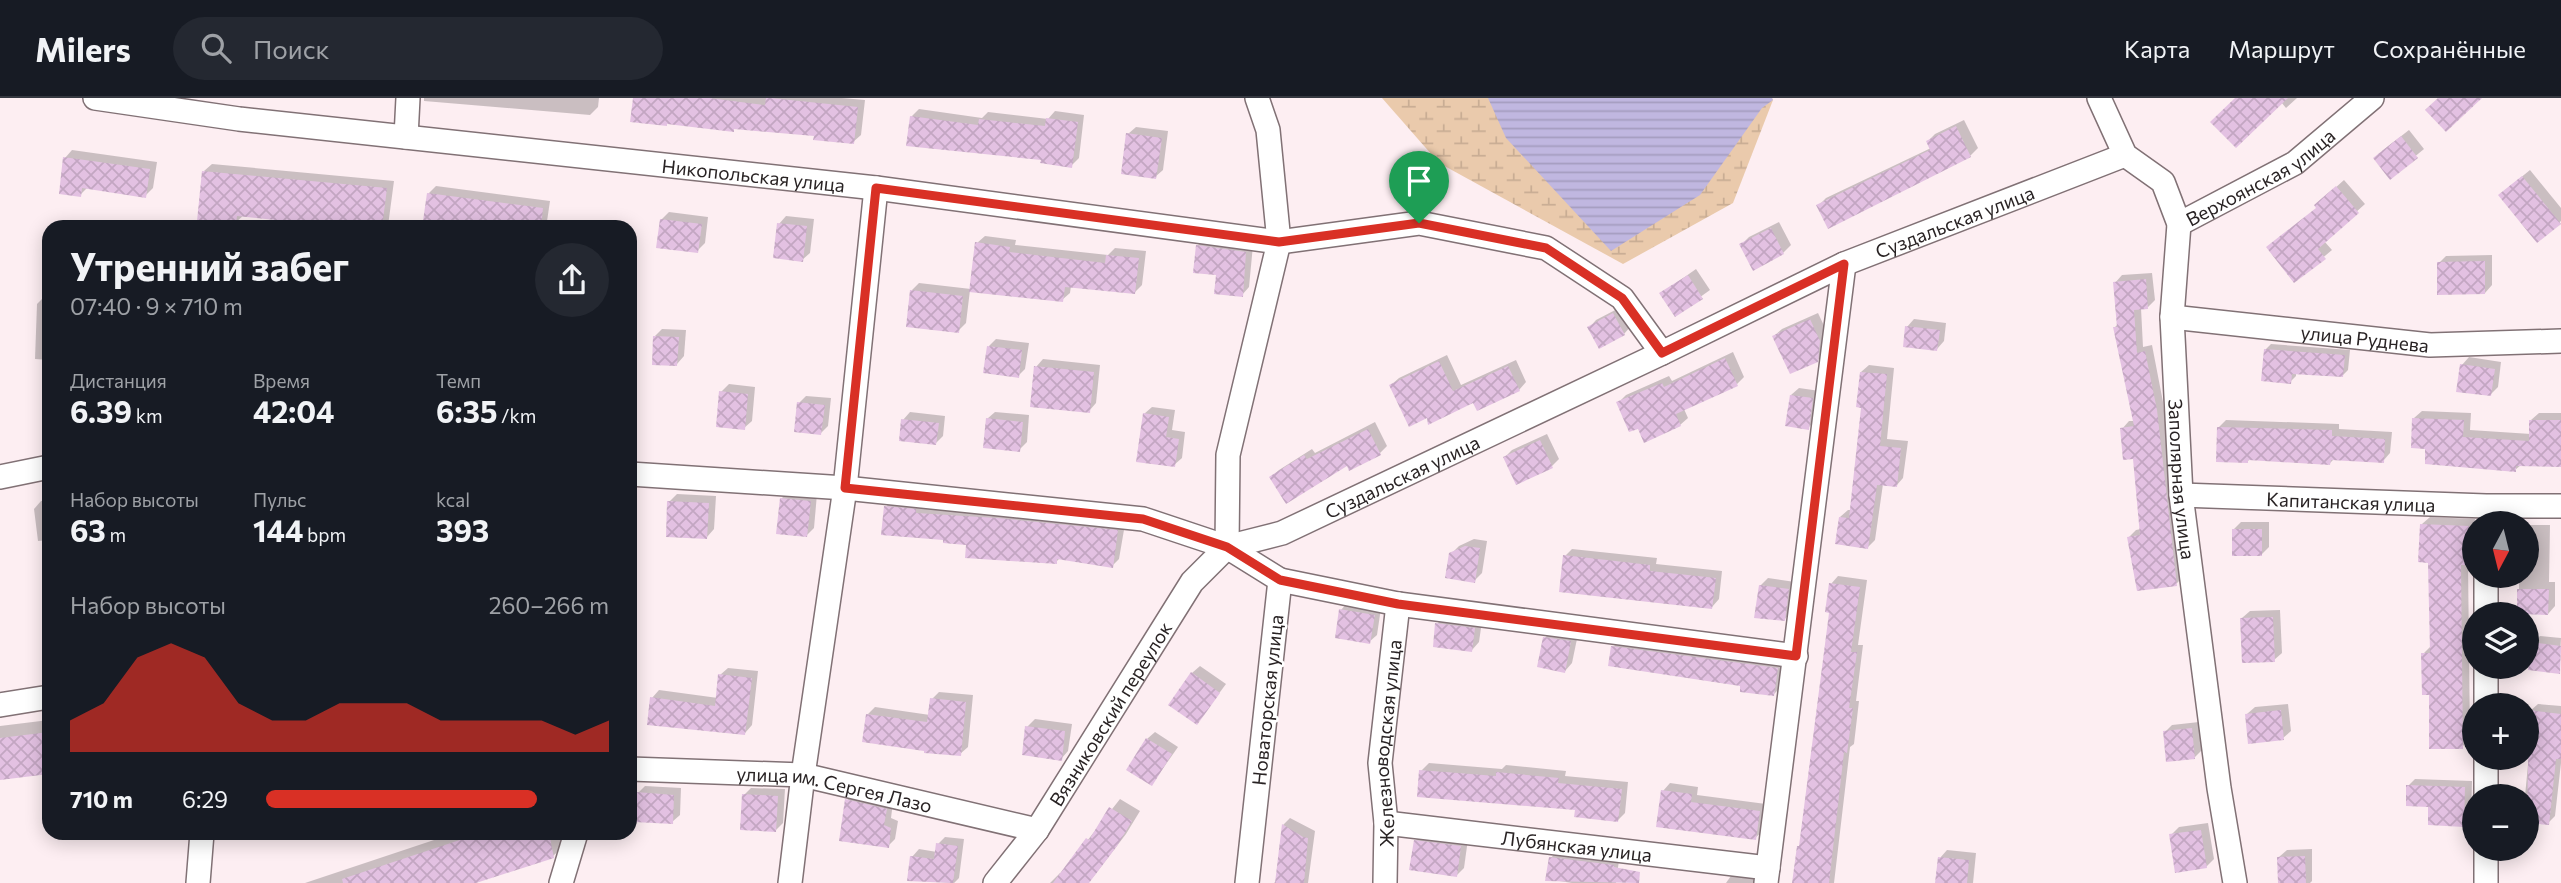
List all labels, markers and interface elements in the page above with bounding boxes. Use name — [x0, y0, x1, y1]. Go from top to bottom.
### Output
search box — [173, 17, 663, 80]
text: Milers — [35, 28, 131, 69]
icon: search — [197, 29, 235, 67]
text: Поиск — [253, 33, 330, 64]
text: Карта — [2124, 34, 2190, 63]
text: Маршрут — [2228, 34, 2335, 63]
text: Сохранённые — [2373, 34, 2526, 63]
street label: Верхоянская улица — [2182, 123, 2339, 230]
pin — [1389, 151, 1449, 223]
street label: Никопольская улица — [661, 153, 846, 196]
icon: arrive — [1400, 162, 1438, 200]
street label: Суздальская улица — [1872, 180, 2037, 262]
text: Утренний забег — [70, 242, 349, 289]
button: share — [535, 243, 609, 317]
text: 07:40 · 9 × 710 m — [70, 292, 243, 320]
street label: улица Руднева — [2300, 320, 2430, 356]
text: Дистанция — [70, 369, 167, 392]
text: Время — [253, 369, 310, 392]
text: Темп — [436, 369, 481, 392]
text: 6.39 — [70, 392, 132, 429]
text: 42:04 — [253, 392, 335, 429]
text: 6:35 — [436, 392, 497, 429]
street label: Заполярная улица — [2165, 398, 2201, 561]
text: km — [132, 404, 163, 427]
text: /km — [497, 404, 536, 427]
street label: Суздальская улица — [1321, 430, 1483, 523]
street label: Капитанская улица — [2266, 487, 2436, 516]
text: Набор высоты — [70, 488, 199, 511]
text: Пульс — [253, 488, 307, 511]
text: kcal — [436, 488, 470, 511]
text: 63 — [70, 511, 106, 548]
text: 144 — [253, 511, 303, 548]
text: 393 — [436, 511, 489, 548]
north arrow — [2462, 511, 2539, 588]
map controls — [2462, 511, 2539, 861]
text: m — [106, 523, 126, 546]
text: bpm — [303, 523, 346, 546]
text: Набор высоты — [70, 591, 226, 619]
text: 260–266 m — [489, 591, 609, 619]
button: layers — [2462, 602, 2539, 679]
street label: Новаторская улица — [1247, 613, 1287, 787]
street label: Вязниковский переулок — [1044, 617, 1176, 810]
street label: Железноводская улица — [1368, 638, 1405, 848]
button: + — [2462, 693, 2539, 770]
street label: улица им. Сергея Лазо — [736, 761, 934, 816]
button: − — [2462, 784, 2539, 861]
text: 710 m — [70, 785, 133, 813]
text: 6:29 — [182, 785, 228, 813]
street label: Лубянская улица — [1500, 825, 1653, 866]

